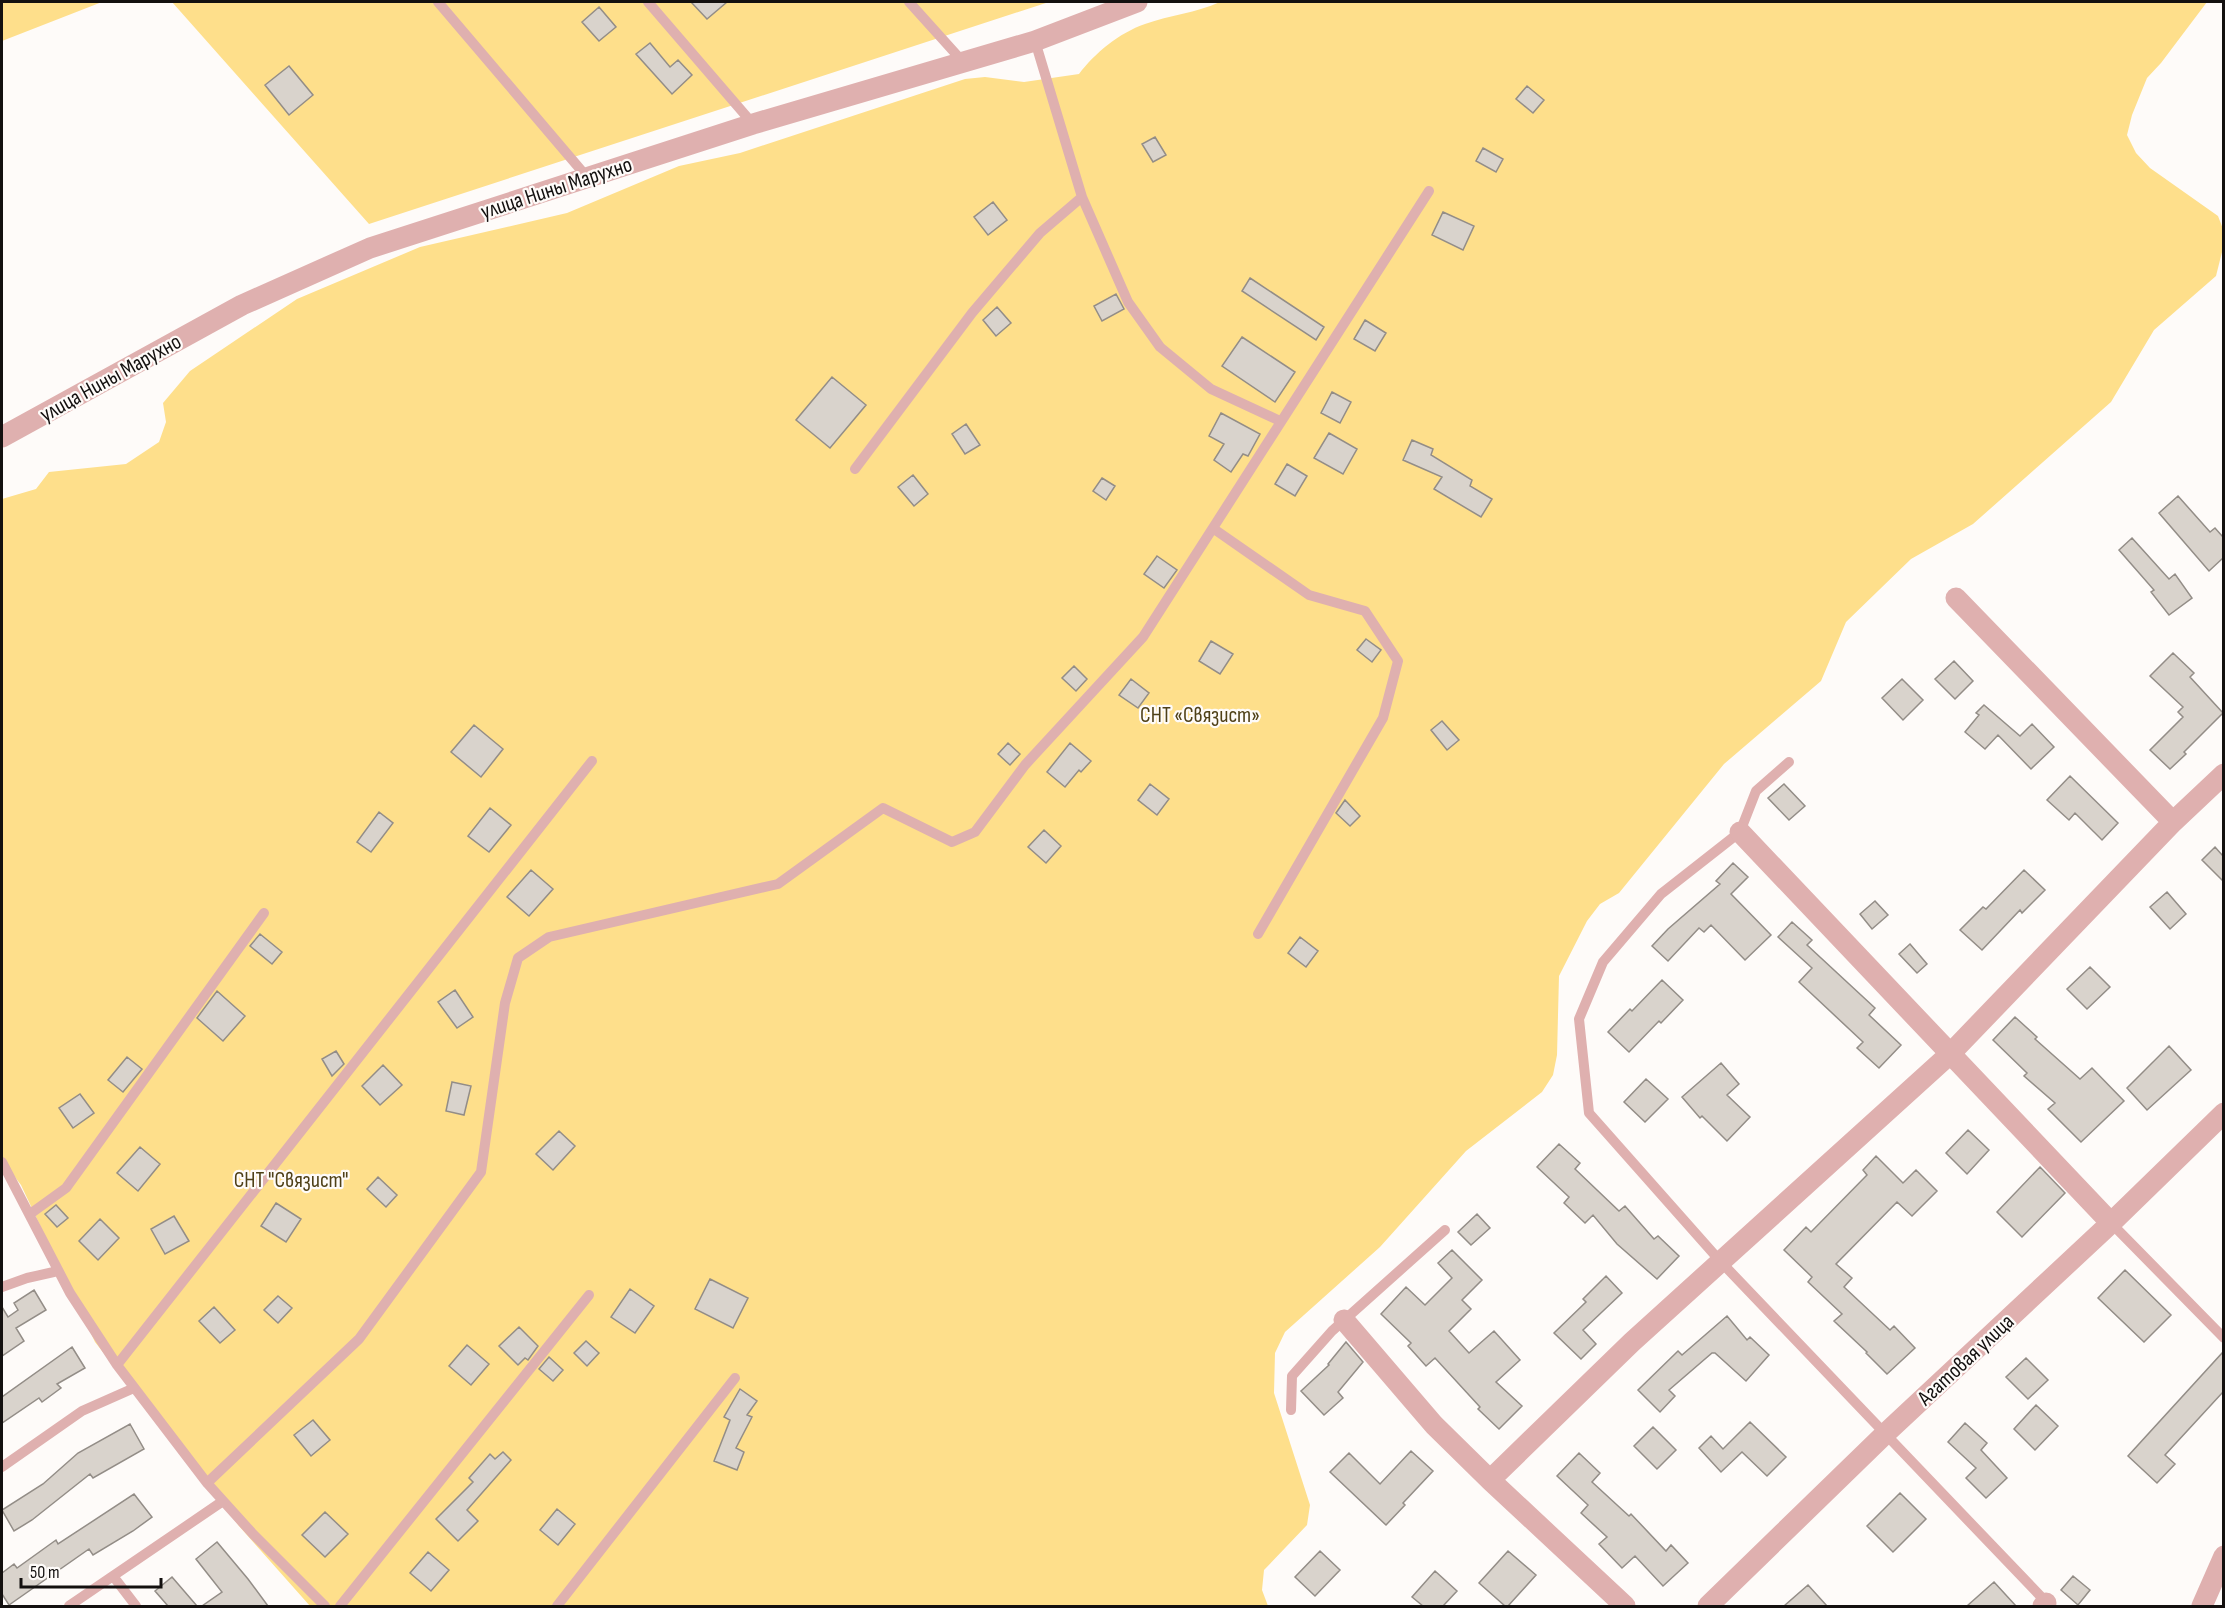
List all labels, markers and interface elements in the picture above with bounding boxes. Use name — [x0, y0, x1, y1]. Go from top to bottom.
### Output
street label: улица Нины Марухно — [477, 151, 636, 226]
street label: улица Нины Марухно — [35, 328, 186, 428]
park label: СНТ «Связист» — [1140, 702, 1260, 729]
park label: СНТ "Связист" — [234, 1167, 348, 1194]
street label: Агатовая улица — [1911, 1308, 2020, 1412]
scale bar — [21, 1551, 160, 1589]
text: 50 m — [30, 1562, 60, 1583]

